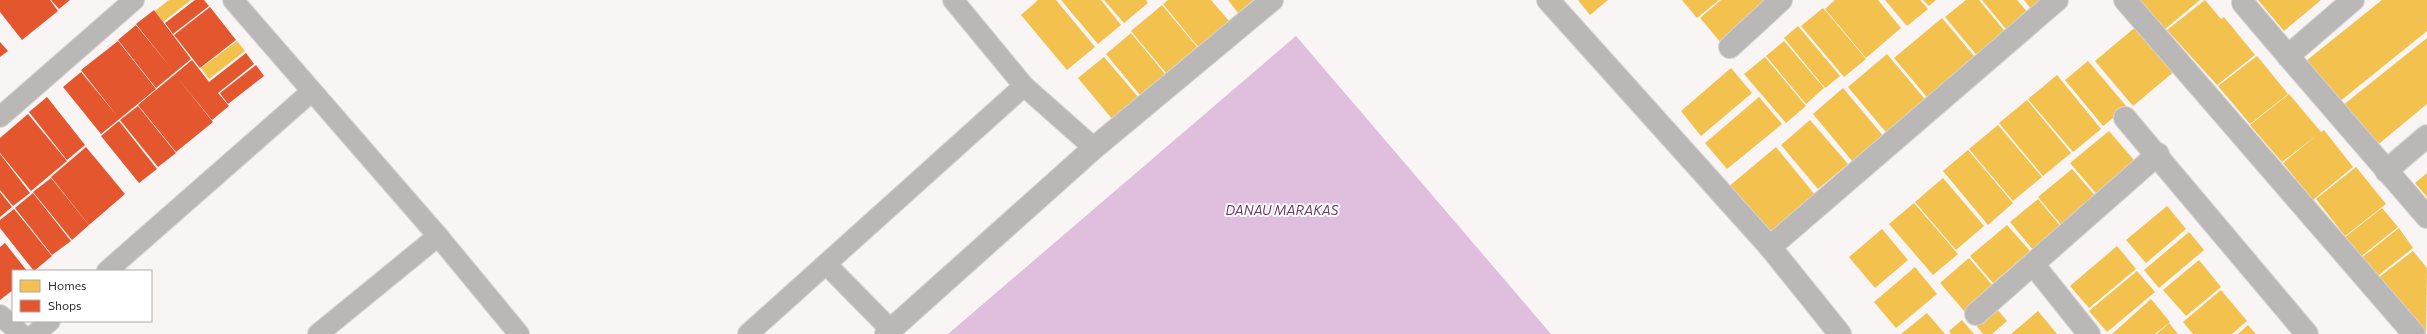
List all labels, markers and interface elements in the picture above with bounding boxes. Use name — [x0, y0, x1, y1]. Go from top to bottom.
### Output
water label: DANAU MARAKAS — [1226, 202, 1339, 218]
legend — [12, 270, 152, 322]
text: Homes — [48, 278, 86, 292]
text: Shops — [48, 298, 82, 312]

